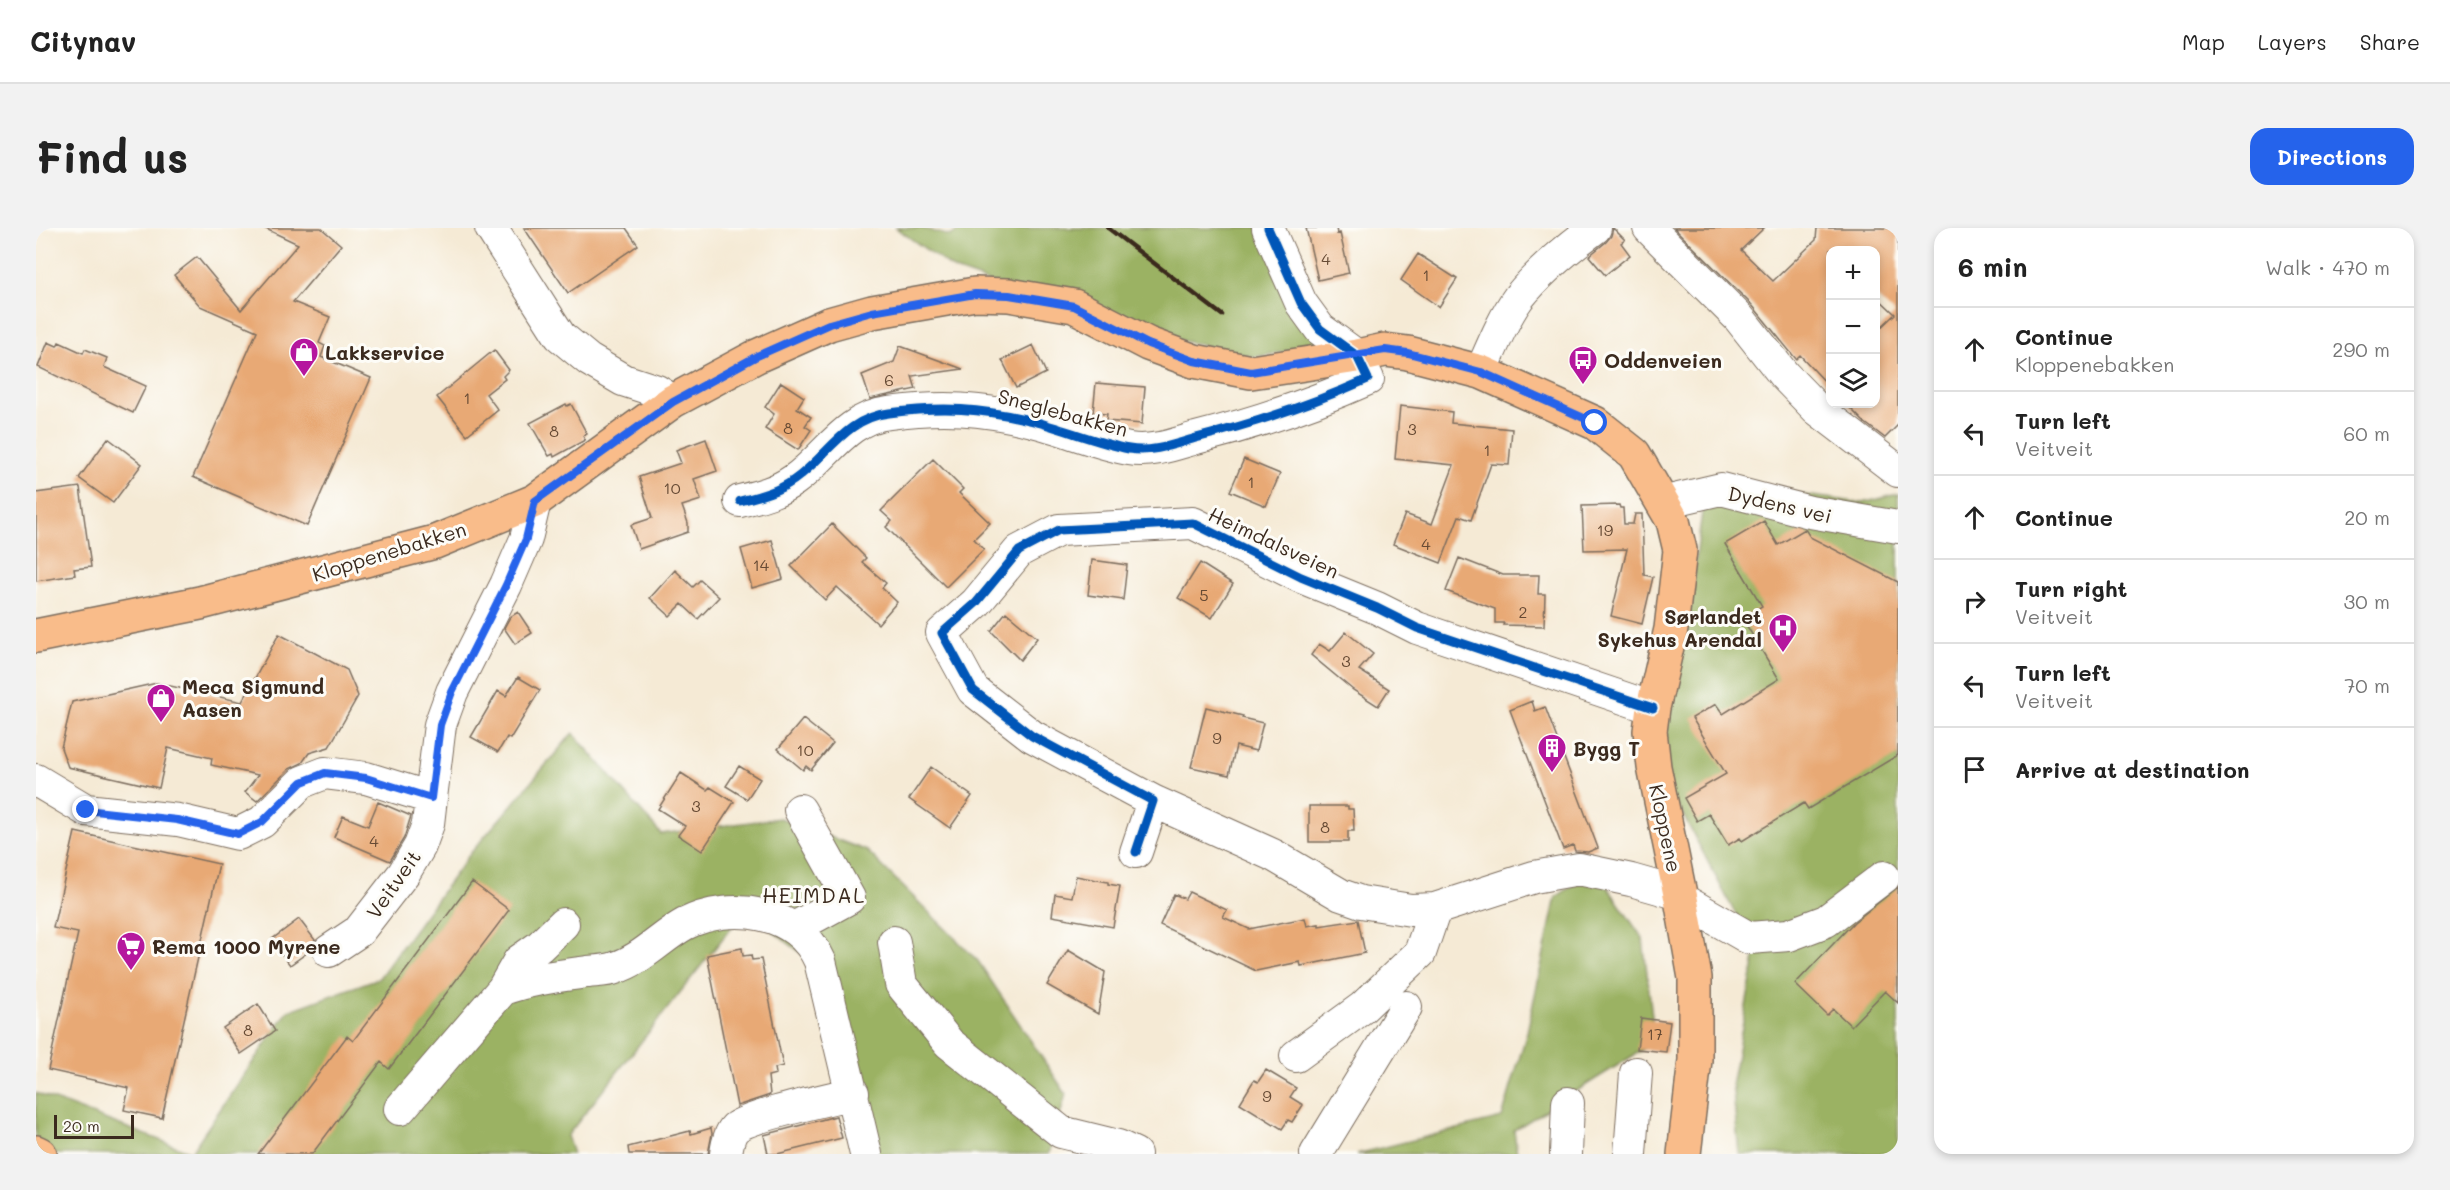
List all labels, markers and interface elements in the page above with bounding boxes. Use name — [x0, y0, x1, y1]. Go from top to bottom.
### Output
text: Citynav — [30, 23, 136, 59]
text: Map — [2182, 28, 2225, 55]
text: Layers — [2258, 28, 2327, 55]
text: Share — [2360, 28, 2420, 55]
button: Directions — [2250, 128, 2414, 185]
text: Find us — [36, 129, 188, 184]
map controls — [1826, 246, 1880, 408]
button: + — [1826, 246, 1880, 300]
house number: 4 — [1321, 248, 1331, 269]
text: 6 min — [1958, 250, 2027, 284]
text: Walk · 470 m — [2265, 254, 2390, 280]
house number: 1 — [1422, 264, 1430, 285]
button: − — [1826, 300, 1880, 354]
text: Continue — [2015, 322, 2113, 351]
icon: ahead — [1958, 333, 1991, 366]
shop icon: Lakkservice — [288, 336, 320, 378]
text: 290 m — [2332, 336, 2390, 362]
place label: Lakkservice — [325, 339, 444, 365]
bus stop icon: Oddenveien — [1567, 344, 1599, 386]
place label: Oddenveien — [1604, 347, 1722, 373]
text: Kloppenebakken — [2015, 351, 2174, 377]
button: layers — [1826, 354, 1880, 408]
house number: 6 — [884, 369, 894, 390]
street label: Sneglebakken — [995, 382, 1131, 442]
house number: 1 — [463, 387, 471, 408]
text: Turn left — [2015, 406, 2111, 435]
route start — [1581, 409, 1607, 435]
house number: 8 — [783, 417, 793, 438]
icon: left — [1958, 417, 1991, 450]
house number: 3 — [1407, 418, 1417, 439]
house number: 8 — [549, 420, 559, 441]
text: 60 m — [2343, 420, 2390, 446]
text: Veitveit — [2015, 435, 2093, 461]
house number: 1 — [1483, 439, 1491, 460]
house number: 1 — [1247, 471, 1255, 492]
house number: 10 — [663, 477, 681, 498]
street label: Dydens vei — [1726, 479, 1834, 529]
street label: Heimdalsveien — [1205, 500, 1343, 584]
icon: ahead — [1958, 501, 1991, 534]
text: Continue — [2015, 503, 2113, 532]
text: 20 m — [2344, 504, 2390, 530]
street label: Kloppenebakken — [309, 515, 469, 587]
house number: 19 — [1597, 519, 1613, 540]
house number: 4 — [1421, 533, 1431, 554]
house number: 14 — [753, 554, 770, 575]
text: Turn right — [2015, 574, 2127, 603]
house number: 5 — [1199, 584, 1209, 605]
icon: right — [1958, 585, 1991, 618]
text: 30 m — [2344, 588, 2390, 614]
house number: 2 — [1519, 601, 1527, 622]
place label: Sørlandet Sykehus Arendal — [1597, 603, 1762, 652]
text: Veitveit — [2015, 603, 2093, 629]
hospital icon: Sørlandet Sykehus Arendal — [1767, 612, 1799, 654]
house number: 3 — [1341, 650, 1351, 671]
text: Turn left — [2015, 658, 2111, 687]
icon: left — [1958, 669, 1991, 702]
text: 70 m — [2344, 672, 2390, 698]
place label: Meca Sigmund Aasen — [182, 673, 325, 722]
shop icon: Meca Sigmund Aasen — [145, 682, 177, 724]
text: Veitveit — [2015, 687, 2093, 713]
house number: 9 — [1212, 727, 1222, 748]
building icon: Bygg T — [1536, 732, 1568, 774]
place label: Bygg T — [1573, 735, 1640, 761]
house number: 10 — [796, 739, 814, 760]
icon: arrive — [1958, 753, 1991, 786]
text: Arrive at destination — [2015, 755, 2250, 784]
street label: Kloppene — [1644, 782, 1688, 874]
house number: 3 — [691, 795, 701, 816]
route end — [72, 796, 98, 822]
house number: 8 — [1320, 816, 1330, 837]
house number: 4 — [369, 830, 379, 851]
street label: Veitveit — [360, 845, 426, 923]
district label: HEIMDAL — [762, 881, 866, 908]
supermarket icon: Rema 1000 Myrene — [115, 930, 147, 972]
place label: Rema 1000 Myrene — [152, 933, 341, 959]
house number: 8 — [243, 1019, 253, 1040]
house number: 17 — [1647, 1023, 1663, 1044]
house number: 9 — [1262, 1085, 1272, 1106]
scale bar — [54, 1112, 134, 1140]
text: 20 m — [63, 1115, 100, 1136]

